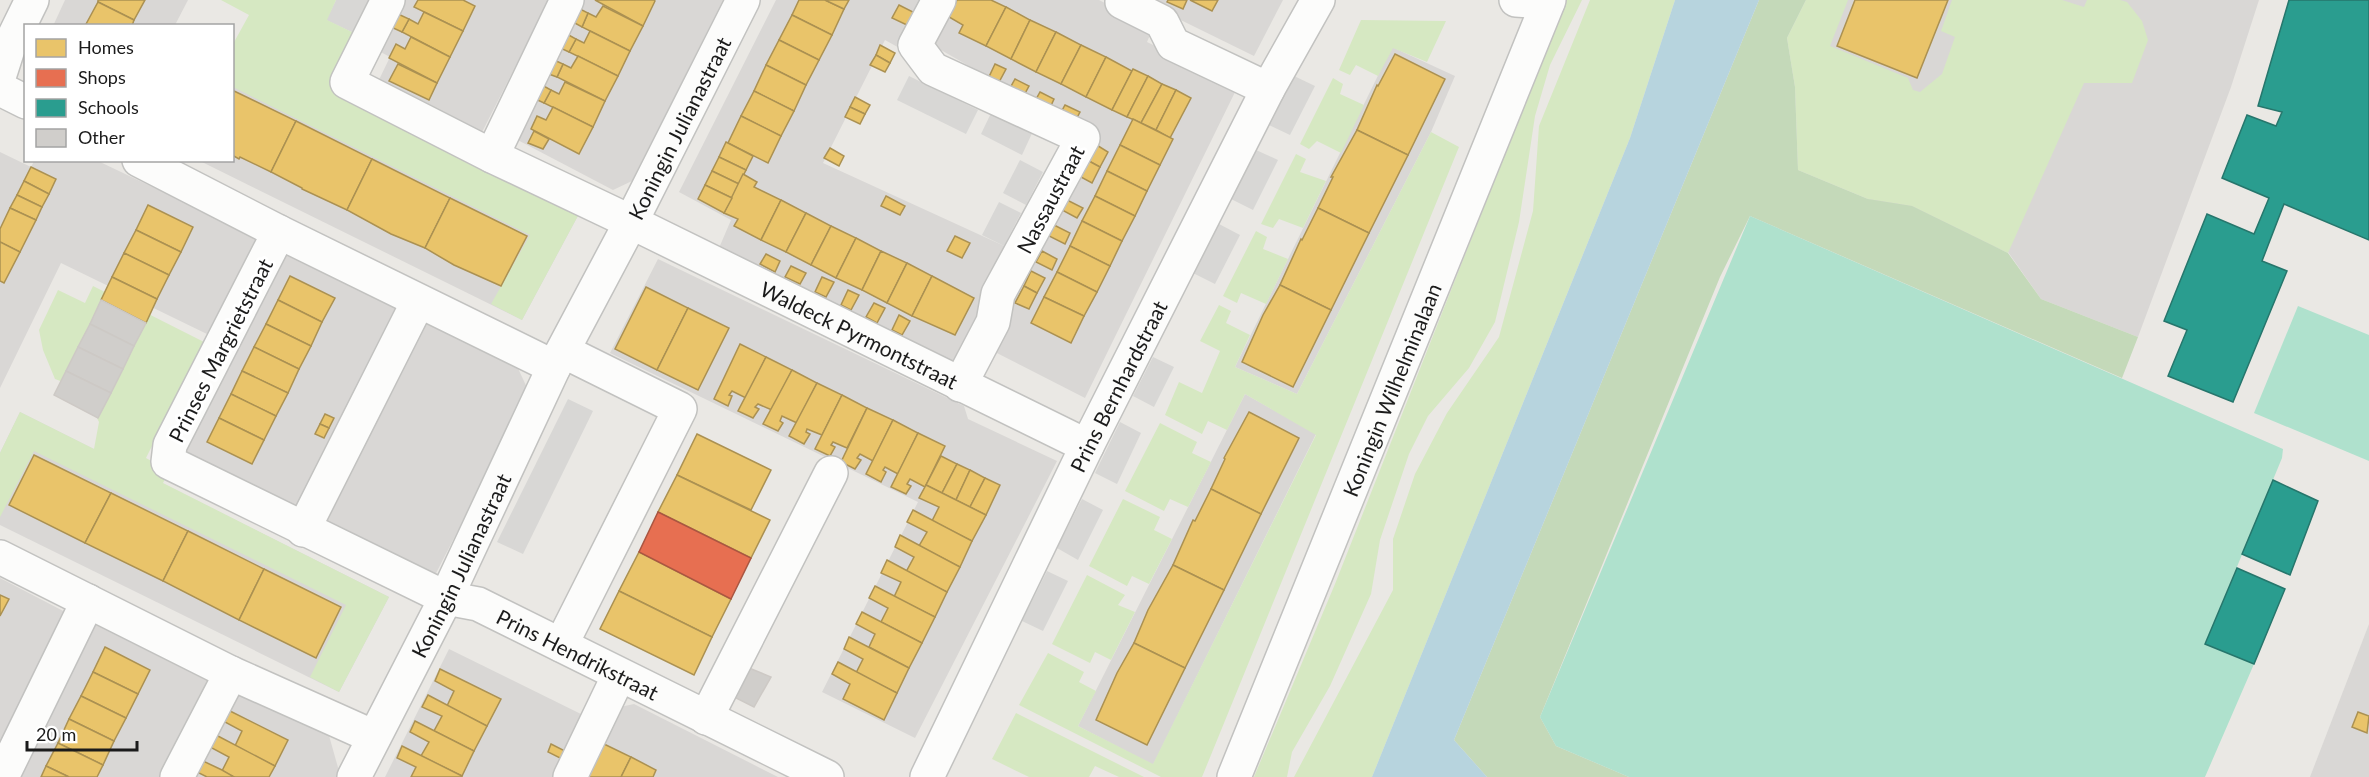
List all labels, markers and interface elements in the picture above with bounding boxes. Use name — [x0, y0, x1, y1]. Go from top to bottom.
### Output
legend — [24, 24, 234, 162]
street label: Koningin Julianastraat — [622, 32, 735, 223]
text: Homes — [78, 36, 134, 58]
text: Shops — [78, 66, 126, 88]
text: Schools — [78, 96, 139, 118]
text: Other — [78, 126, 125, 148]
street label: Nassaustraat — [1011, 140, 1089, 257]
street label: Prinses Margrietstraat — [163, 253, 277, 446]
street label: Waldeck Pyrmontstraat — [757, 275, 963, 393]
street label: Koningin Wilhelminalaan — [1337, 279, 1445, 500]
street label: Prins Bernhardstraat — [1064, 296, 1172, 476]
street label: Koningin Julianastraat — [405, 469, 515, 661]
street label: Prins Hendrikstraat — [493, 603, 663, 704]
scale bar — [27, 714, 136, 752]
text: 20 m — [36, 723, 76, 745]

